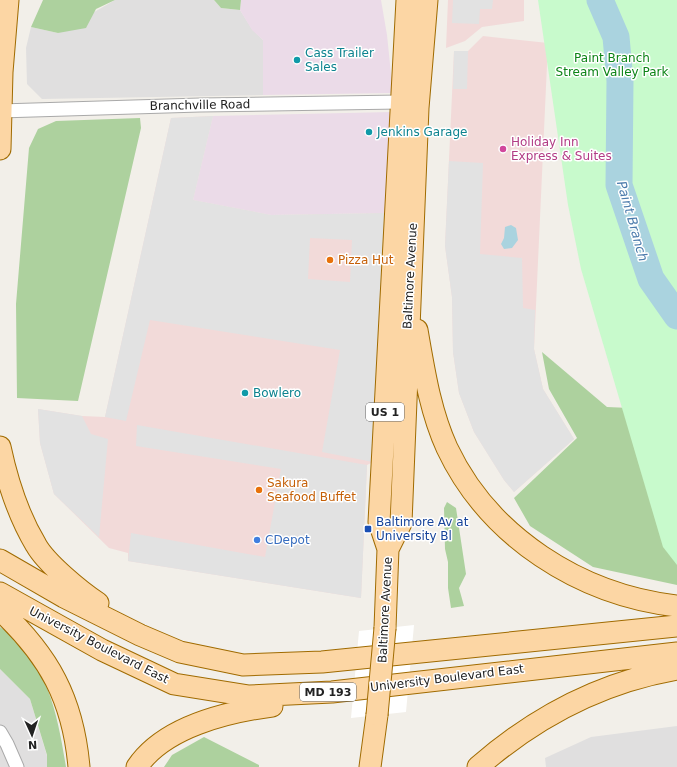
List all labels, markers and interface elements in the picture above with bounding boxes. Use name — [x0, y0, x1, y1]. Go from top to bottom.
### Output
place label: Cass Trailer Sales — [305, 46, 374, 74]
park label: Paint Branch Stream Valley Park — [556, 51, 668, 79]
marker: Cass Trailer Sales — [292, 55, 302, 65]
street label: Branchville Road — [150, 97, 250, 113]
place label: Jenkins Garage — [376, 125, 467, 139]
marker: Jenkins Garage — [364, 127, 374, 137]
place label: Holiday Inn Express & Suites — [511, 135, 612, 163]
marker: Holiday Inn Express & Suites — [498, 144, 508, 154]
water label: Paint Branch — [614, 179, 651, 263]
street label: Baltimore Avenue — [400, 222, 420, 330]
place label: Pizza Hut — [338, 253, 394, 267]
marker: Pizza Hut — [325, 255, 335, 265]
place label: Bowlero — [253, 386, 301, 400]
marker: Bowlero — [240, 388, 250, 398]
road number: US 1 — [366, 403, 404, 421]
place label: Sakura Seafood Buffet — [267, 476, 356, 504]
marker: Sakura Seafood Buffet — [254, 485, 264, 495]
place label: Baltimore Av at University Bl — [376, 515, 469, 543]
marker: Baltimore Av at University Bl — [363, 524, 373, 534]
place label: CDepot — [265, 533, 310, 547]
marker: CDepot — [252, 535, 262, 545]
street label: Baltimore Avenue — [375, 556, 395, 664]
street label: University Boulevard East — [27, 604, 171, 686]
street label: University Boulevard East — [369, 662, 525, 694]
road number: MD 193 — [300, 683, 356, 701]
north arrow — [12, 715, 52, 755]
text: N — [28, 738, 37, 751]

